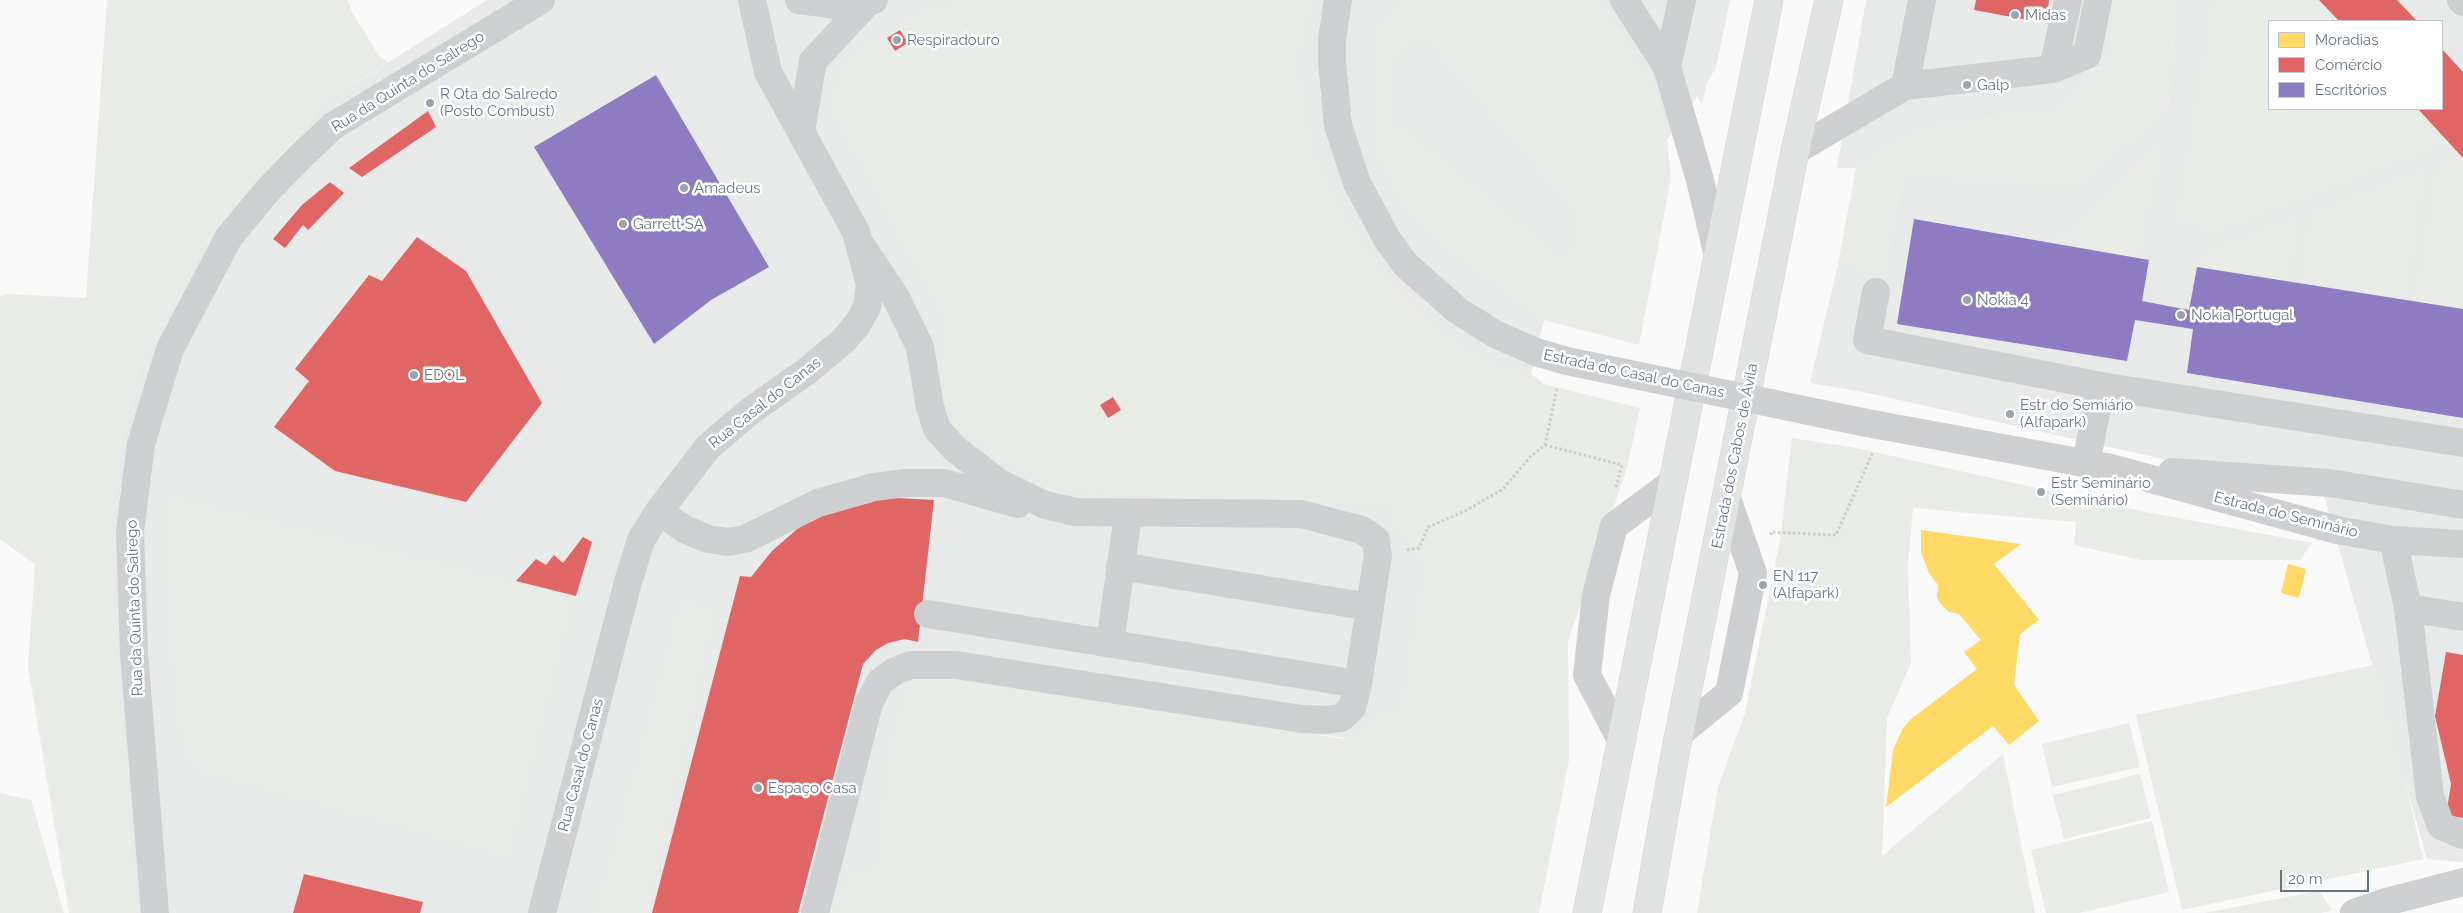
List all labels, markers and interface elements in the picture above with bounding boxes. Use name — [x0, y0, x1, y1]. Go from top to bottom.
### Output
place label: Midas — [2025, 6, 2066, 24]
marker: Midas — [2009, 9, 2021, 21]
legend — [2268, 20, 2443, 110]
street label: Rua da Quinta do Salrego — [328, 28, 488, 136]
place label: Respiradouro — [907, 31, 1000, 49]
text: Moradias — [2315, 31, 2378, 49]
marker: Respiradouro — [891, 34, 903, 46]
text: Comércio — [2315, 56, 2382, 74]
place label: Galp — [1977, 76, 2009, 94]
marker: Galp — [1961, 79, 1973, 91]
text: Escritórios — [2315, 81, 2387, 99]
place label: R Qta do Salredo (Posto Combust) — [440, 85, 557, 120]
marker: R Qta do Salredo (Posto Combust) — [424, 97, 436, 109]
place label: Amadeus — [694, 179, 760, 197]
marker: Amadeus — [678, 182, 690, 194]
place label: Garrett SA — [633, 215, 704, 233]
marker: Garrett SA — [617, 218, 629, 230]
place label: Nokia 4 — [1977, 291, 2029, 309]
marker: Nokia 4 — [1961, 294, 1973, 306]
place label: Nokia Portugal — [2191, 306, 2293, 324]
marker: Nokia Portugal — [2175, 309, 2187, 321]
street label: Estrada do Casal do Canas — [1542, 346, 1726, 402]
street label: Rua Casal do Canas — [705, 354, 825, 452]
street label: Estrada dos Cabos de Ávila — [1708, 362, 1762, 550]
place label: EDOL — [424, 366, 464, 384]
marker: EDOL — [408, 369, 420, 381]
place label: Estr do Semiário (Alfapark) — [2020, 396, 2133, 431]
marker: Estr do Semiário (Alfapark) — [2004, 408, 2016, 420]
place label: Estr Seminário (Seminário) — [2051, 474, 2151, 509]
marker: Estr Seminário (Seminário) — [2035, 486, 2047, 498]
street label: Estrada do Seminário — [2212, 488, 2360, 542]
street label: Rua da Quinta do Salrego — [123, 519, 147, 697]
place label: EN 117 (Alfapark) — [1773, 567, 1839, 602]
marker: EN 117 (Alfapark) — [1757, 579, 1769, 591]
street label: Rua Casal do Canas — [555, 696, 607, 834]
place label: Espaço Casa — [768, 779, 857, 797]
marker: Espaço Casa — [752, 782, 764, 794]
scale bar — [2283, 860, 2372, 892]
text: 20 m — [2288, 870, 2323, 888]

